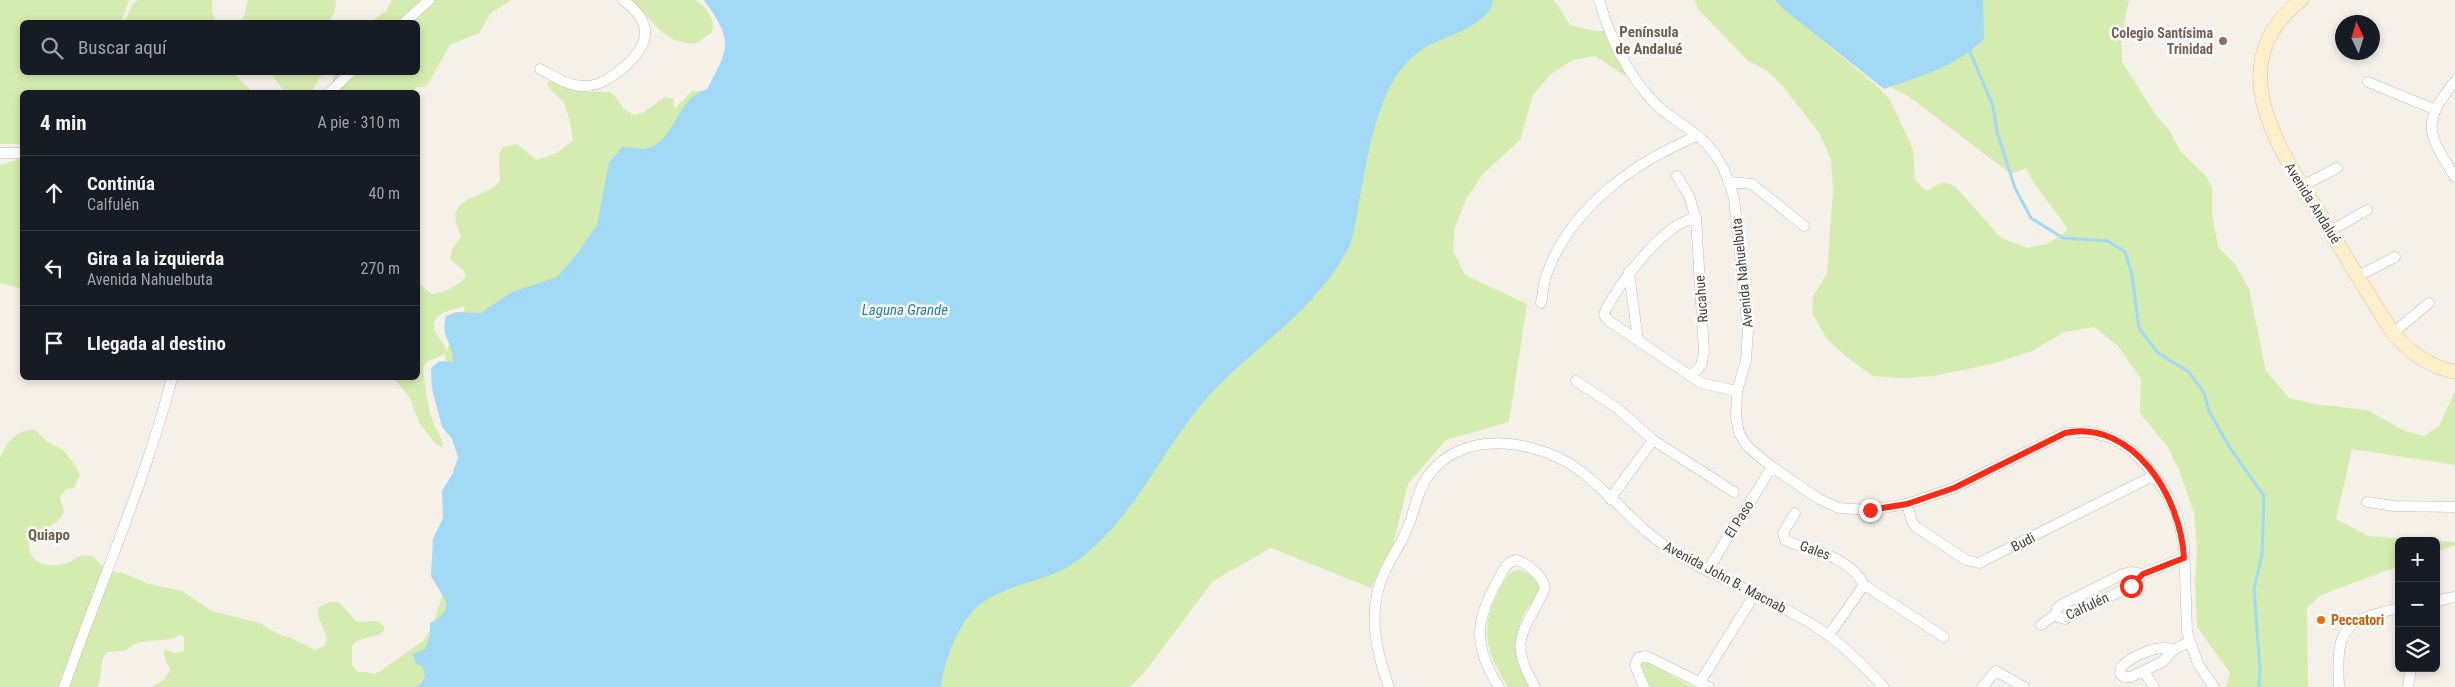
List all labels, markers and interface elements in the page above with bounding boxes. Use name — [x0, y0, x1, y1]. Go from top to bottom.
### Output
north arrow — [2335, 15, 2380, 60]
search box — [20, 20, 420, 75]
district label: Península de Andalué — [1616, 23, 1682, 58]
place label: Colegio Santísima Trinidad — [2111, 25, 2213, 57]
icon: search — [38, 34, 66, 62]
marker: Colegio Santísima Trinidad — [2217, 35, 2229, 47]
text: Buscar aquí — [78, 36, 167, 59]
text: 4 min — [40, 111, 87, 135]
text: A pie · 310 m — [317, 113, 400, 132]
street label: Avenida Andalué — [2282, 160, 2344, 247]
text: Continúa — [87, 172, 155, 195]
icon: ahead — [40, 179, 68, 207]
text: 40 m — [368, 184, 400, 203]
text: Calfulén — [87, 195, 139, 214]
street label: Avenida Nahuelbuta — [1728, 217, 1756, 329]
text: Gira a la izquierda — [87, 247, 224, 270]
icon: left — [40, 254, 68, 282]
text: 270 m — [361, 259, 400, 278]
text: Avenida Nahuelbuta — [87, 270, 213, 289]
street label: Rucahue — [1691, 274, 1711, 323]
water label: Laguna Grande — [862, 301, 948, 319]
icon: arrive — [40, 329, 68, 357]
text: Llegada al destino — [87, 332, 226, 355]
street label: El Paso — [1721, 497, 1757, 541]
route end — [1859, 499, 1882, 522]
district label: Quiapo — [28, 526, 70, 544]
street label: Budi — [2008, 529, 2038, 555]
street label: Gales — [1798, 537, 1832, 563]
map controls — [2395, 537, 2440, 672]
button: + — [2395, 537, 2440, 582]
street label: Avenida John B. Macnab — [1661, 538, 1789, 616]
route start — [2120, 575, 2143, 598]
button: − — [2395, 582, 2440, 627]
street label: Calfulén — [2063, 589, 2111, 623]
place label: Peccatori — [2331, 612, 2384, 628]
marker: Peccatori — [2315, 614, 2327, 626]
button: layers — [2395, 627, 2440, 672]

